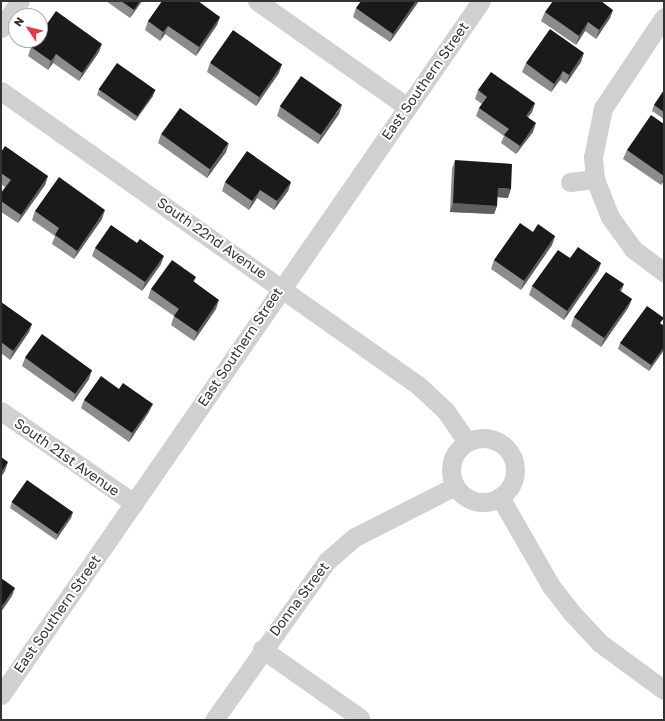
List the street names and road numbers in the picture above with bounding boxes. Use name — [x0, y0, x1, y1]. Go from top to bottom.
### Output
street label: East Southern Street — [378, 19, 472, 143]
street label: South 22nd Avenue — [154, 194, 270, 282]
street label: East Southern Street — [194, 284, 286, 410]
street label: South 21st Avenue — [11, 414, 123, 500]
street label: East Southern Street — [10, 552, 104, 676]
street label: Donna Street — [266, 559, 332, 639]

